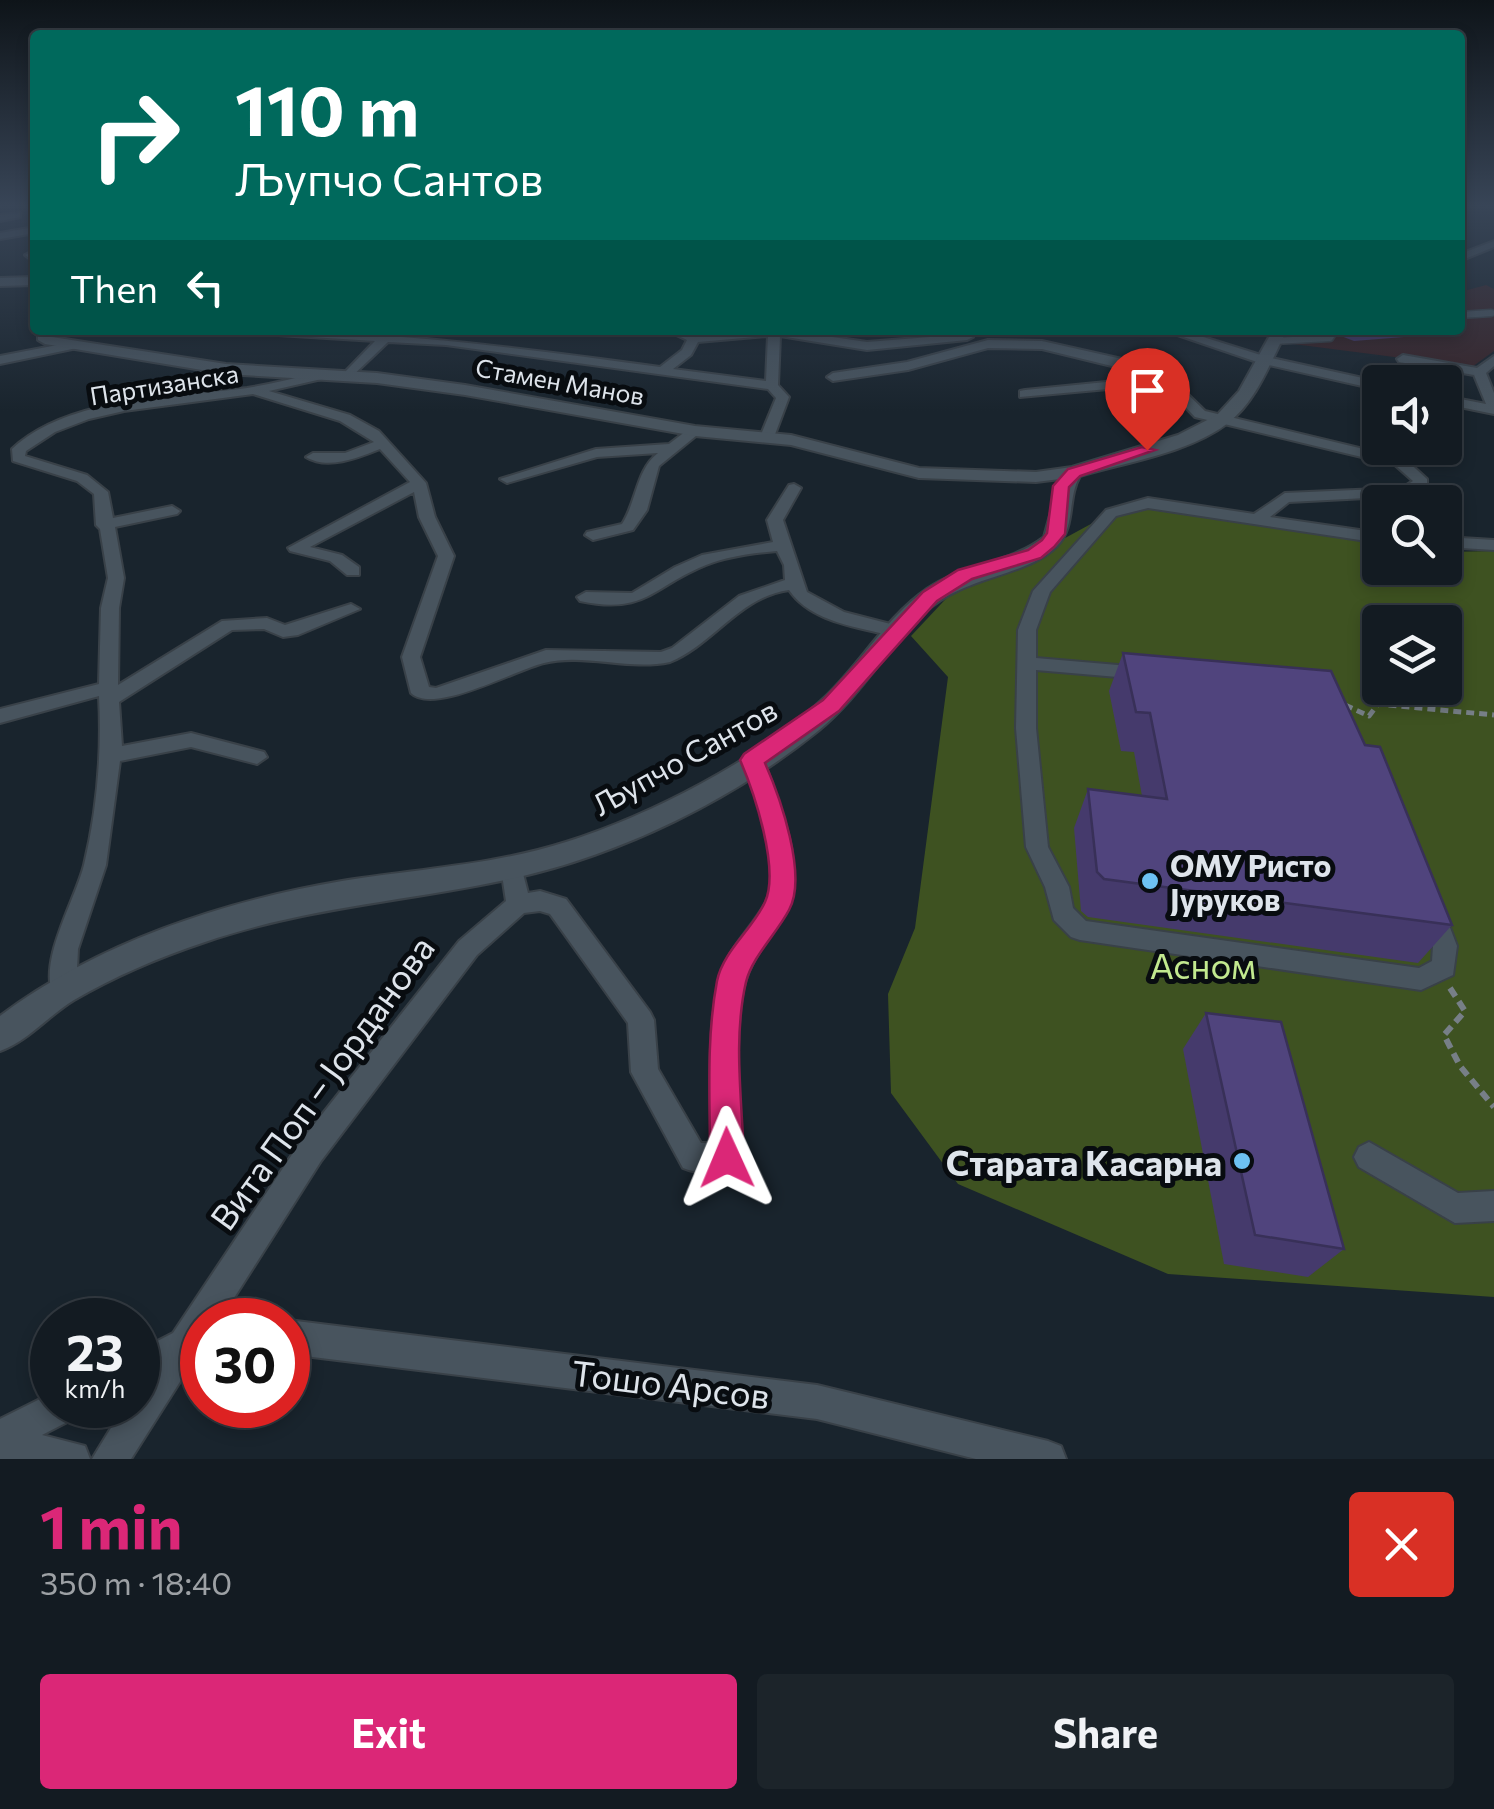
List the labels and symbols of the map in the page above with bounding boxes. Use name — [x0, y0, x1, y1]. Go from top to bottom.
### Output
pin — [1105, 348, 1190, 451]
street label: Стамен Манов — [473, 351, 647, 411]
street label: Партизанска — [87, 357, 241, 411]
street label: Љупчо Сантов — [585, 690, 783, 822]
place label: ОМУ Ристо Јуруков — [1170, 846, 1331, 917]
marker: ОМУ Ристо Јуруков — [1139, 870, 1161, 892]
street label: Вита Поп – Јорданова — [200, 927, 442, 1237]
park label: Асном — [1150, 943, 1256, 986]
position arrow — [675, 1106, 779, 1210]
place label: Старата Касарна — [946, 1140, 1222, 1183]
marker: Старата Касарна — [1231, 1150, 1253, 1172]
speed limit sign: 30 — [180, 1298, 310, 1428]
street label: Тошо Арсов — [570, 1350, 772, 1416]

